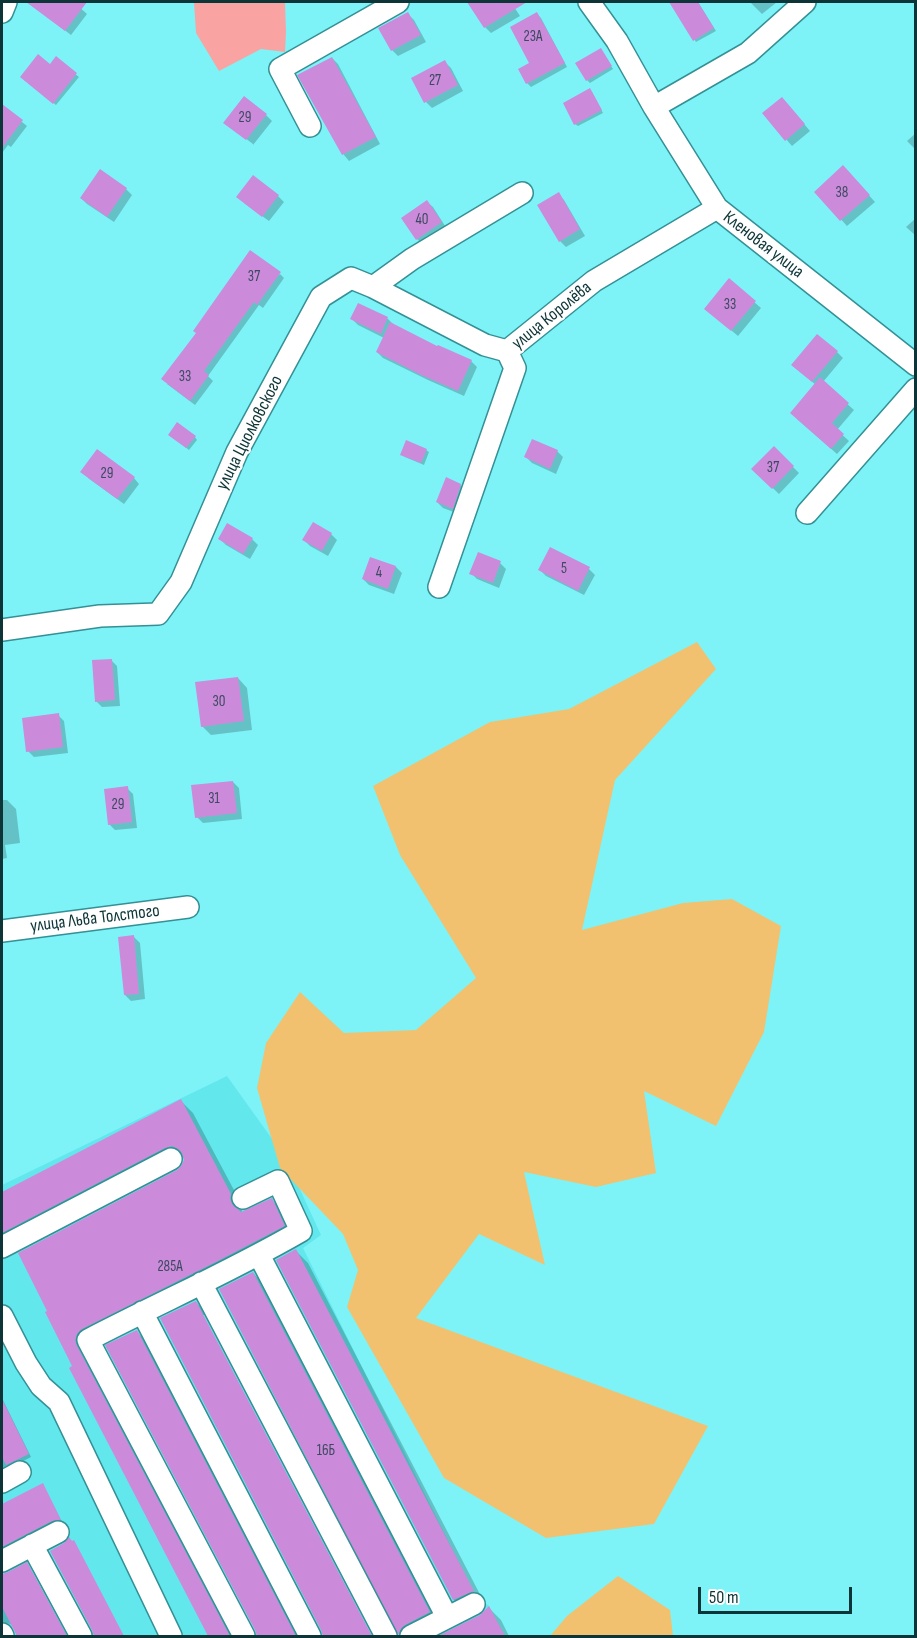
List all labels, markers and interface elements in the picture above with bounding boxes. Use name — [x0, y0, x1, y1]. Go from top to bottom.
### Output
house number: 23А — [524, 28, 542, 46]
house number: 27 — [429, 72, 441, 90]
house number: 29 — [239, 109, 251, 127]
house number: 38 — [836, 184, 848, 202]
street label: Кленовая улица — [718, 207, 808, 283]
house number: 40 — [416, 211, 428, 229]
house number: 37 — [248, 268, 260, 286]
street label: улица Королёва — [508, 277, 596, 355]
house number: 33 — [724, 296, 736, 314]
house number: 33 — [179, 368, 191, 386]
street label: улица Циолковского — [212, 372, 288, 494]
house number: 37 — [767, 459, 779, 477]
house number: 29 — [101, 465, 113, 483]
house number: 5 — [561, 560, 567, 578]
house number: 4 — [376, 564, 382, 582]
house number: 30 — [213, 693, 225, 711]
house number: 31 — [208, 790, 220, 808]
house number: 29 — [112, 796, 124, 814]
street label: улица Льва Толстого — [29, 900, 161, 938]
house number: 285А — [157, 1258, 183, 1276]
house number: 16Б — [317, 1442, 335, 1460]
scale bar — [701, 1575, 856, 1613]
text: 50 m — [709, 1587, 739, 1608]

